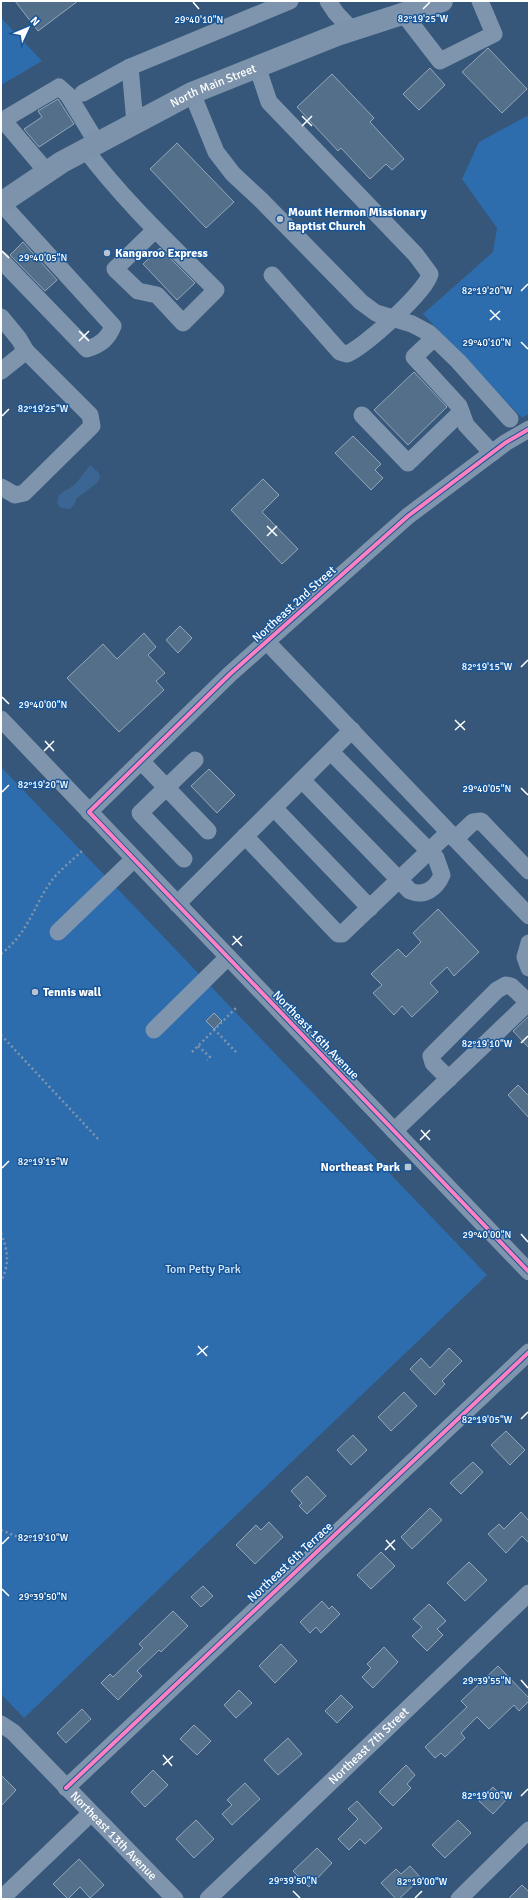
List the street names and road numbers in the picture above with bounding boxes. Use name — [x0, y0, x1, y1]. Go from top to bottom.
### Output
street label: North Main Street — [168, 61, 258, 111]
street label: Northeast 2nd Street — [249, 563, 339, 646]
street label: Northeast 16th Avenue — [269, 988, 362, 1083]
street label: Northeast 6th Terrace — [245, 1519, 336, 1606]
street label: Northeast 7th Street — [326, 1704, 412, 1788]
street label: Northeast 13th Avenue — [67, 1789, 160, 1884]

